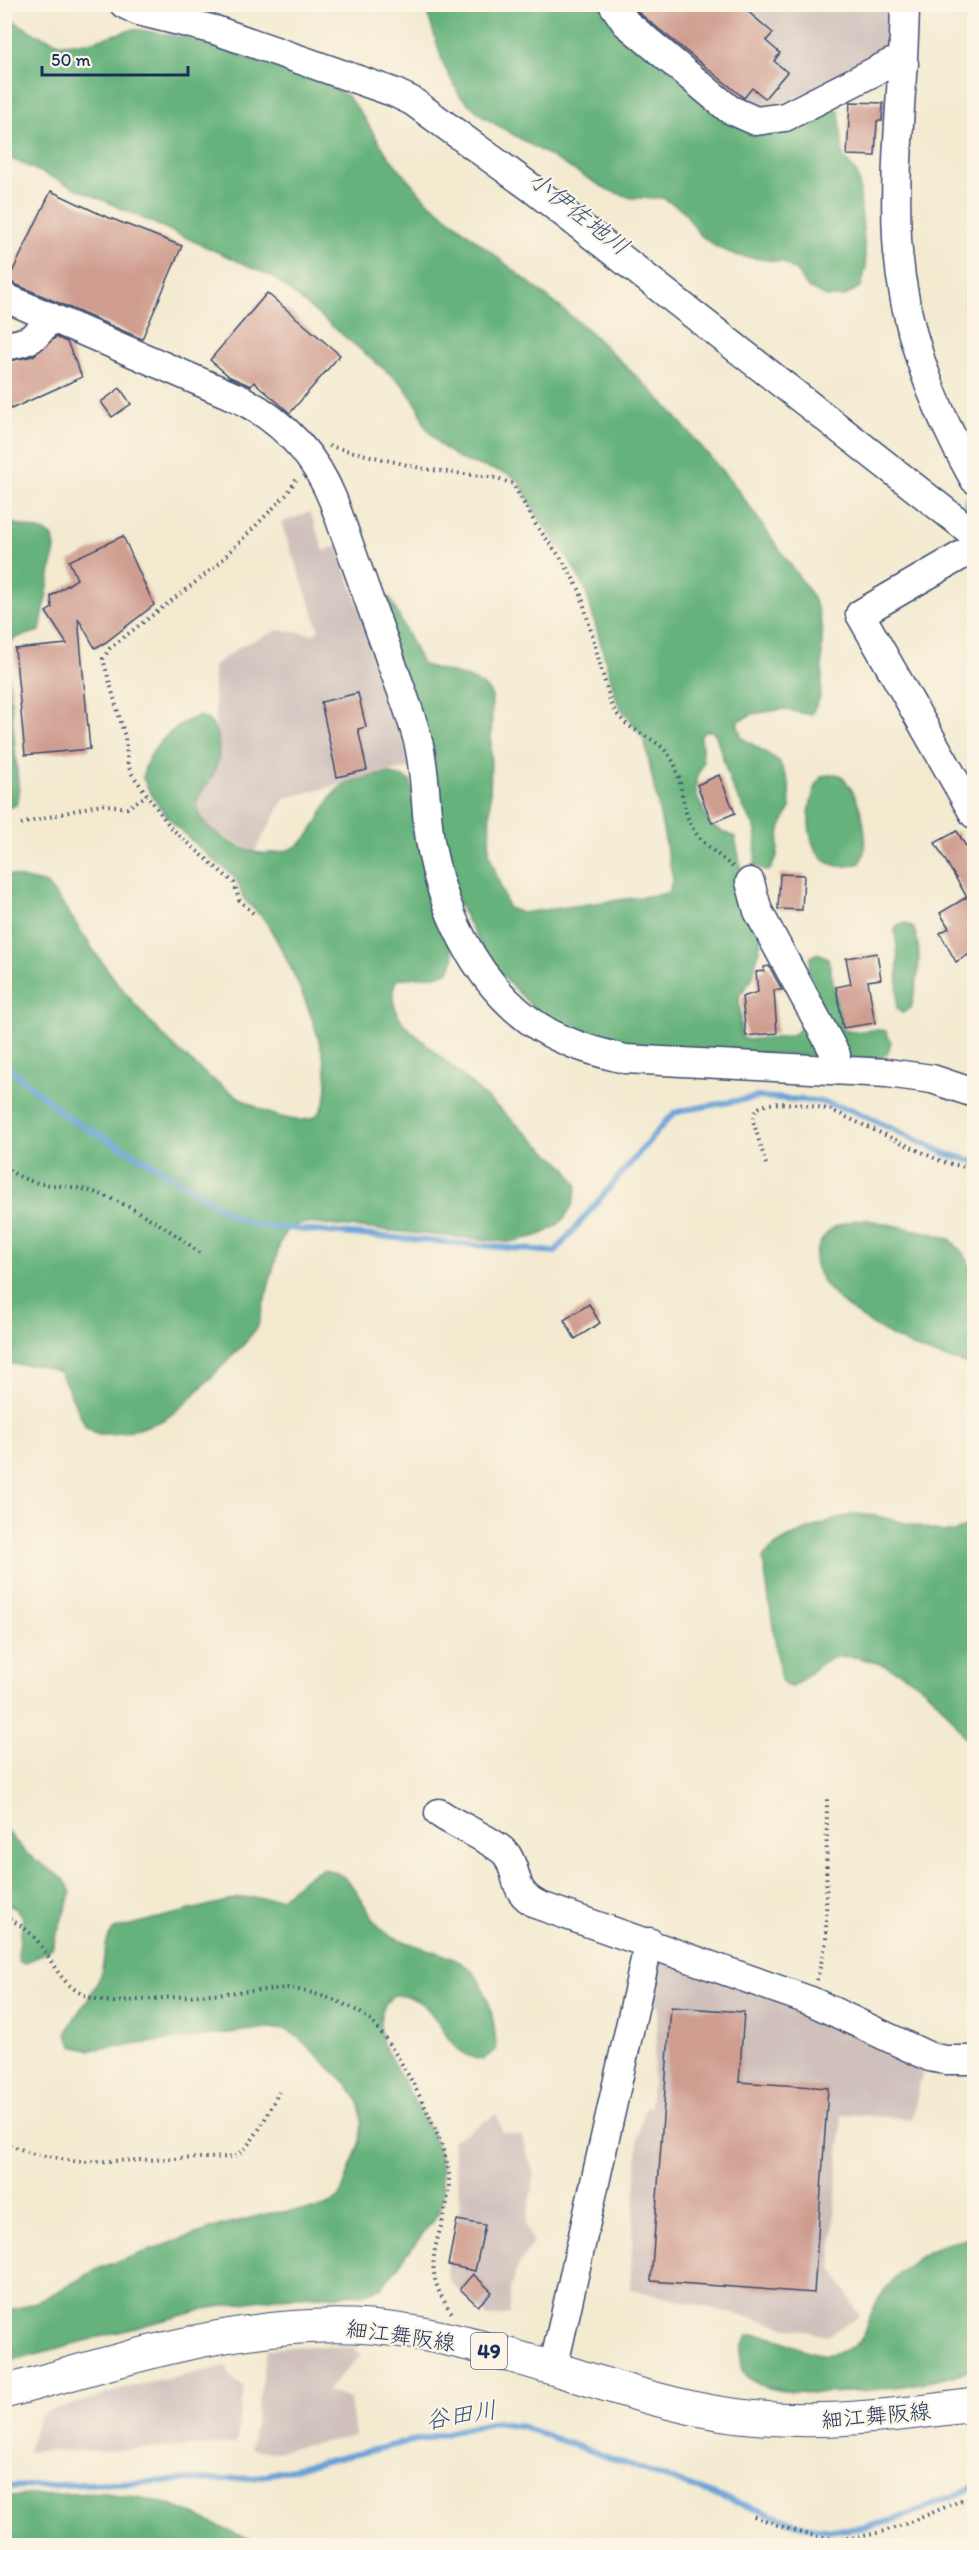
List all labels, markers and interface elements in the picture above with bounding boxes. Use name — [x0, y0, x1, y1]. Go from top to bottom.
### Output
scale bar — [42, 39, 188, 77]
text: 50 m — [51, 49, 91, 71]
water label: 小伊佐地川 — [523, 164, 636, 261]
street label: 細江舞阪線 — [345, 2314, 457, 2357]
road number: 49 — [471, 2333, 507, 2369]
water label: 谷田川 — [423, 2395, 499, 2434]
street label: 細江舞阪線 — [820, 2397, 932, 2434]

